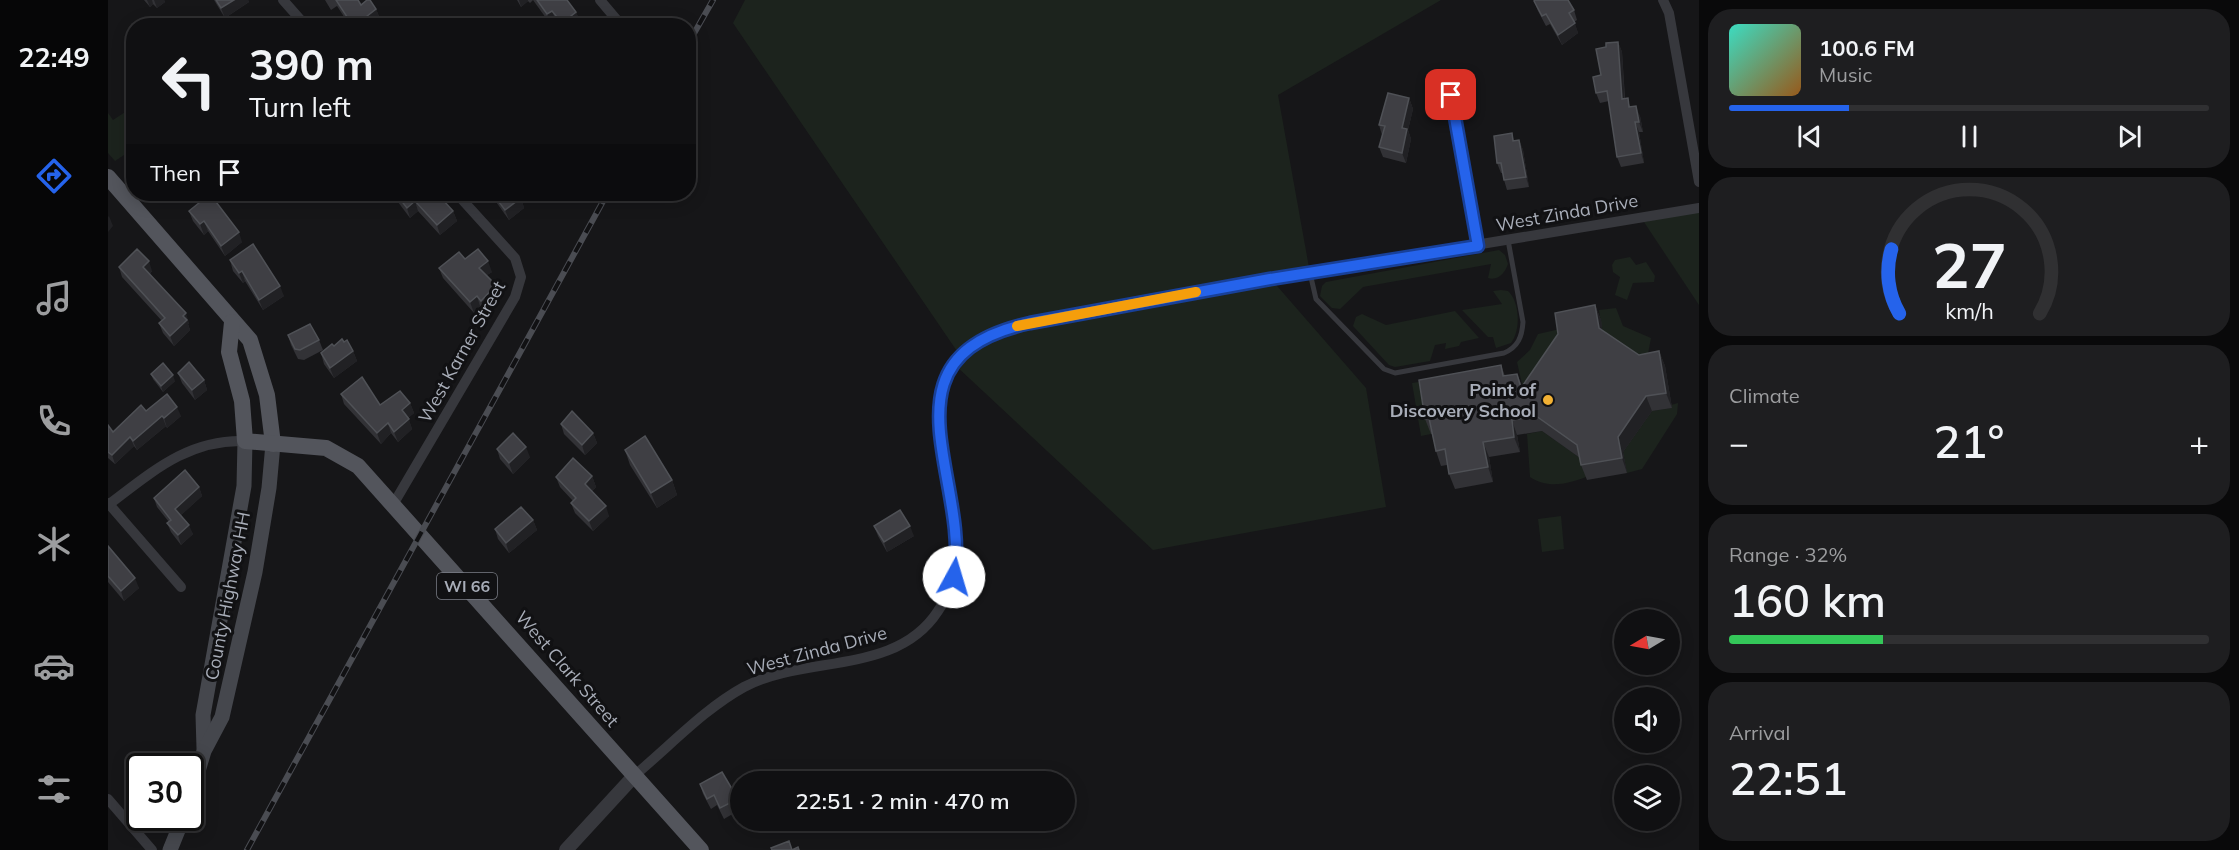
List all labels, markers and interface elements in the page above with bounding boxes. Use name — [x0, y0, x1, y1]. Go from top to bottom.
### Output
text: 100.6 FM — [1819, 34, 1915, 62]
text: 390 m — [249, 38, 374, 91]
text: 22:49 — [18, 40, 90, 74]
icon: left — [150, 42, 228, 120]
text: Music — [1819, 62, 1872, 87]
pin — [1425, 69, 1476, 120]
icon: arrive — [1434, 78, 1467, 111]
text: Turn left — [249, 90, 351, 124]
icon: previous — [1793, 120, 1826, 153]
icon: pause — [1953, 120, 1986, 153]
icon: next — [2113, 120, 2146, 153]
icon: directions — [33, 155, 75, 197]
icon: arrive — [213, 156, 246, 189]
text: Then — [150, 159, 201, 187]
street label: West Zinda Drive — [1494, 189, 1640, 236]
text: 27 — [1932, 225, 2006, 304]
icon: music — [33, 277, 75, 319]
street label: West Karner Street — [413, 277, 510, 427]
text: km/h — [1945, 297, 1993, 324]
place label: Point of Discovery School — [1390, 378, 1536, 422]
text: Climate — [1729, 383, 1800, 408]
marker: Point of Discovery School — [1541, 393, 1555, 407]
icon: phone — [33, 400, 75, 442]
text: 21° — [1934, 413, 2004, 469]
text: − — [1729, 422, 1749, 463]
text: + — [2189, 422, 2209, 463]
street label: County Highway HH — [200, 510, 255, 682]
icon: climate — [33, 523, 75, 565]
text: Range · 32% — [1729, 542, 1847, 567]
position arrow — [922, 545, 986, 609]
text: 160 km — [1729, 572, 1886, 628]
road number: WI 66 — [437, 573, 497, 599]
street label: West Clark Street — [511, 606, 624, 731]
north arrow — [1614, 609, 1680, 675]
map controls — [1614, 609, 1680, 831]
street label: West Zinda Drive — [744, 621, 889, 680]
icon: car — [33, 645, 75, 687]
button: sound — [1614, 687, 1680, 753]
text: Arrival — [1729, 720, 1790, 745]
text: 22:51 — [1729, 750, 1848, 806]
speed limit sign: 30 — [126, 753, 204, 831]
button: layers — [1614, 765, 1680, 831]
icon: filters — [33, 768, 75, 810]
text: 22:51 · 2 min · 470 m — [795, 787, 1010, 815]

